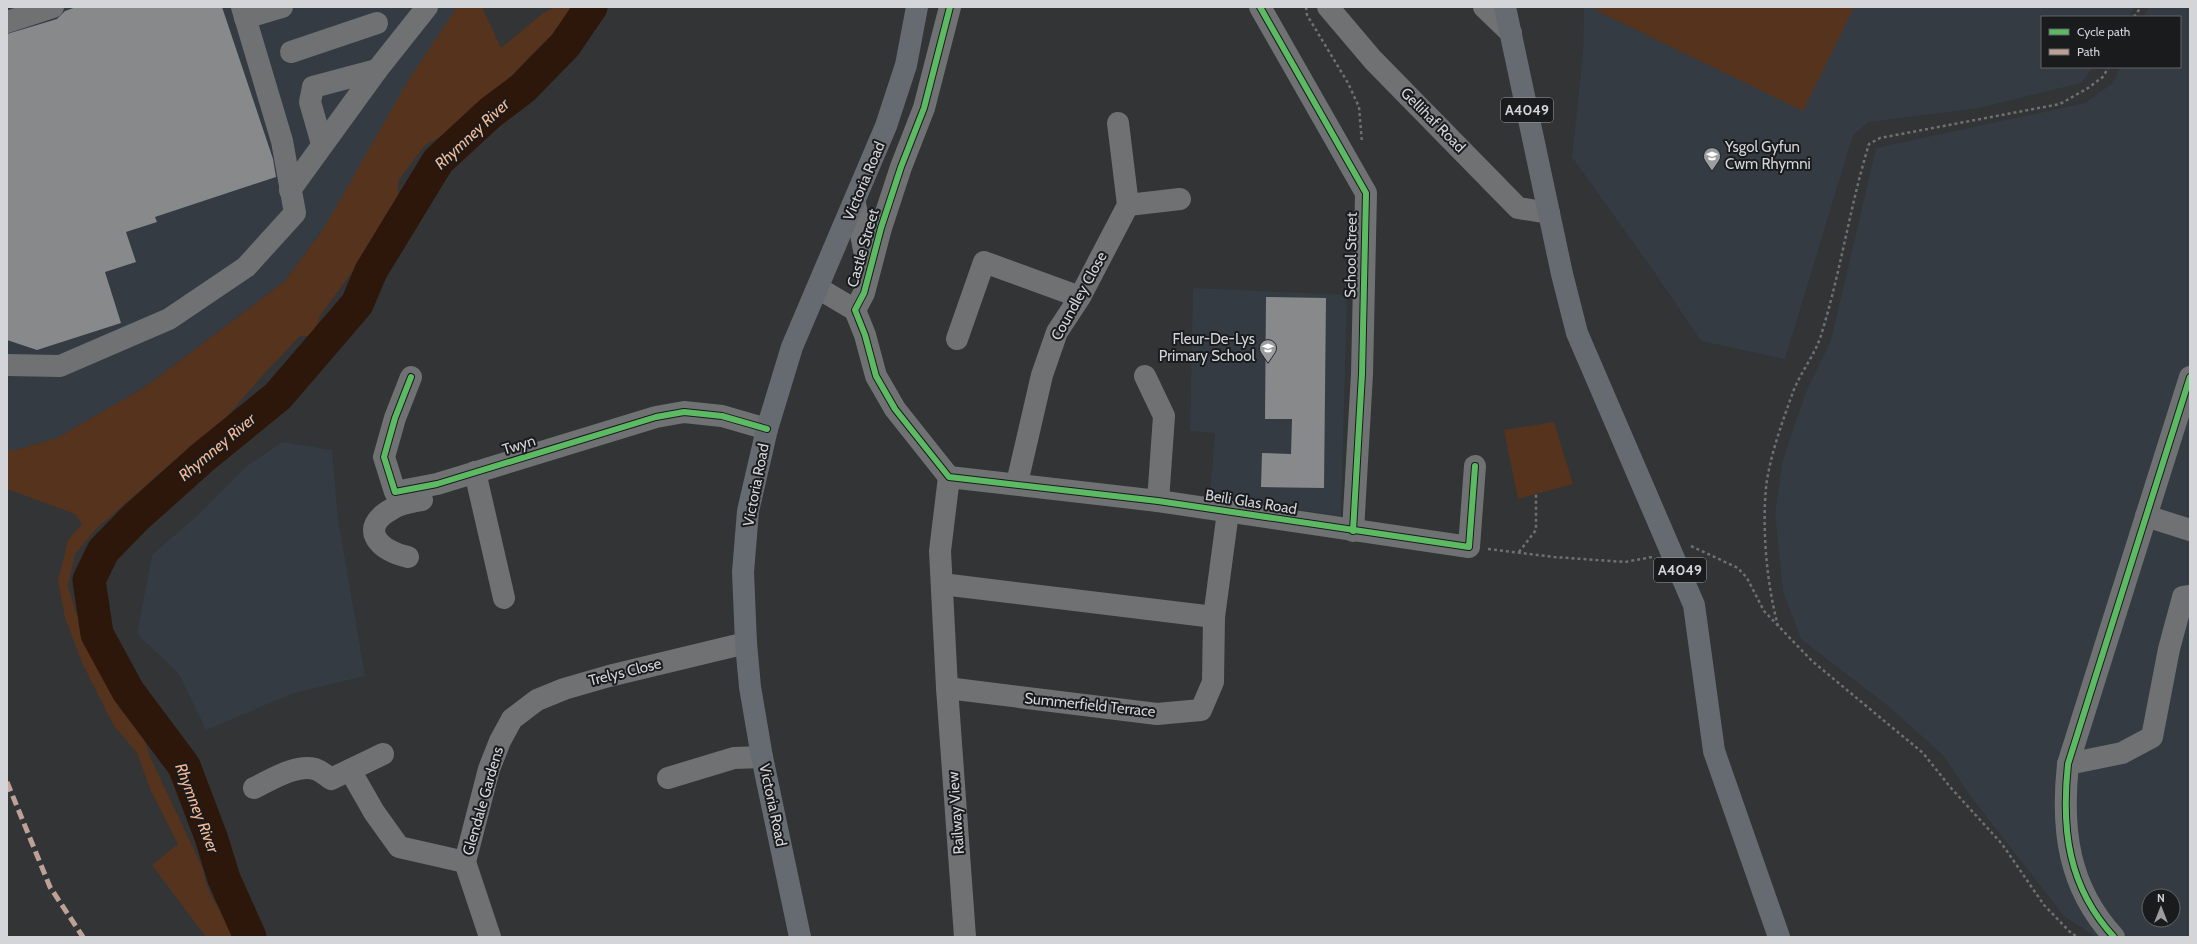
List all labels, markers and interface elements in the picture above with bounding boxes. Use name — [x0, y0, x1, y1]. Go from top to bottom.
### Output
legend — [2041, 16, 2181, 68]
text: Cycle path — [2077, 24, 2130, 39]
text: Path — [2077, 44, 2100, 59]
street label: Gellihaf Road — [1397, 84, 1469, 156]
water label: Rhymney River — [431, 94, 514, 173]
road number: A4049 — [1501, 98, 1553, 122]
place label: Ysgol Gyfun Cwm Rhymni — [1724, 138, 1811, 173]
street label: Victoria Road — [839, 139, 889, 223]
school or university icon: Ysgol Gyfun Cwm Rhymni — [1702, 146, 1722, 171]
street label: Castle Street — [843, 207, 883, 289]
street label: School Street — [1341, 212, 1361, 298]
street label: Coundley Close — [1047, 248, 1111, 344]
place label: Fleur-De-Lys Primary School — [1159, 330, 1255, 365]
school or university icon: Fleur-De-Lys Primary School — [1258, 338, 1278, 363]
water label: Rhymney River — [175, 409, 260, 485]
street label: Twyn — [500, 431, 538, 459]
street label: Victoria Road — [739, 442, 773, 528]
street label: Beili Glas Road — [1204, 486, 1298, 518]
road number: A4049 — [1654, 558, 1706, 582]
street label: Trelys Close — [587, 654, 664, 690]
street label: Summerfield Terrace — [1024, 689, 1157, 721]
street label: Glendale Gardens — [459, 745, 507, 857]
water label: Rhymney River — [171, 760, 223, 857]
street label: Victoria Road — [755, 762, 791, 848]
street label: Railway View — [944, 771, 968, 855]
north arrow — [2141, 888, 2181, 928]
text: N — [2157, 891, 2165, 905]

